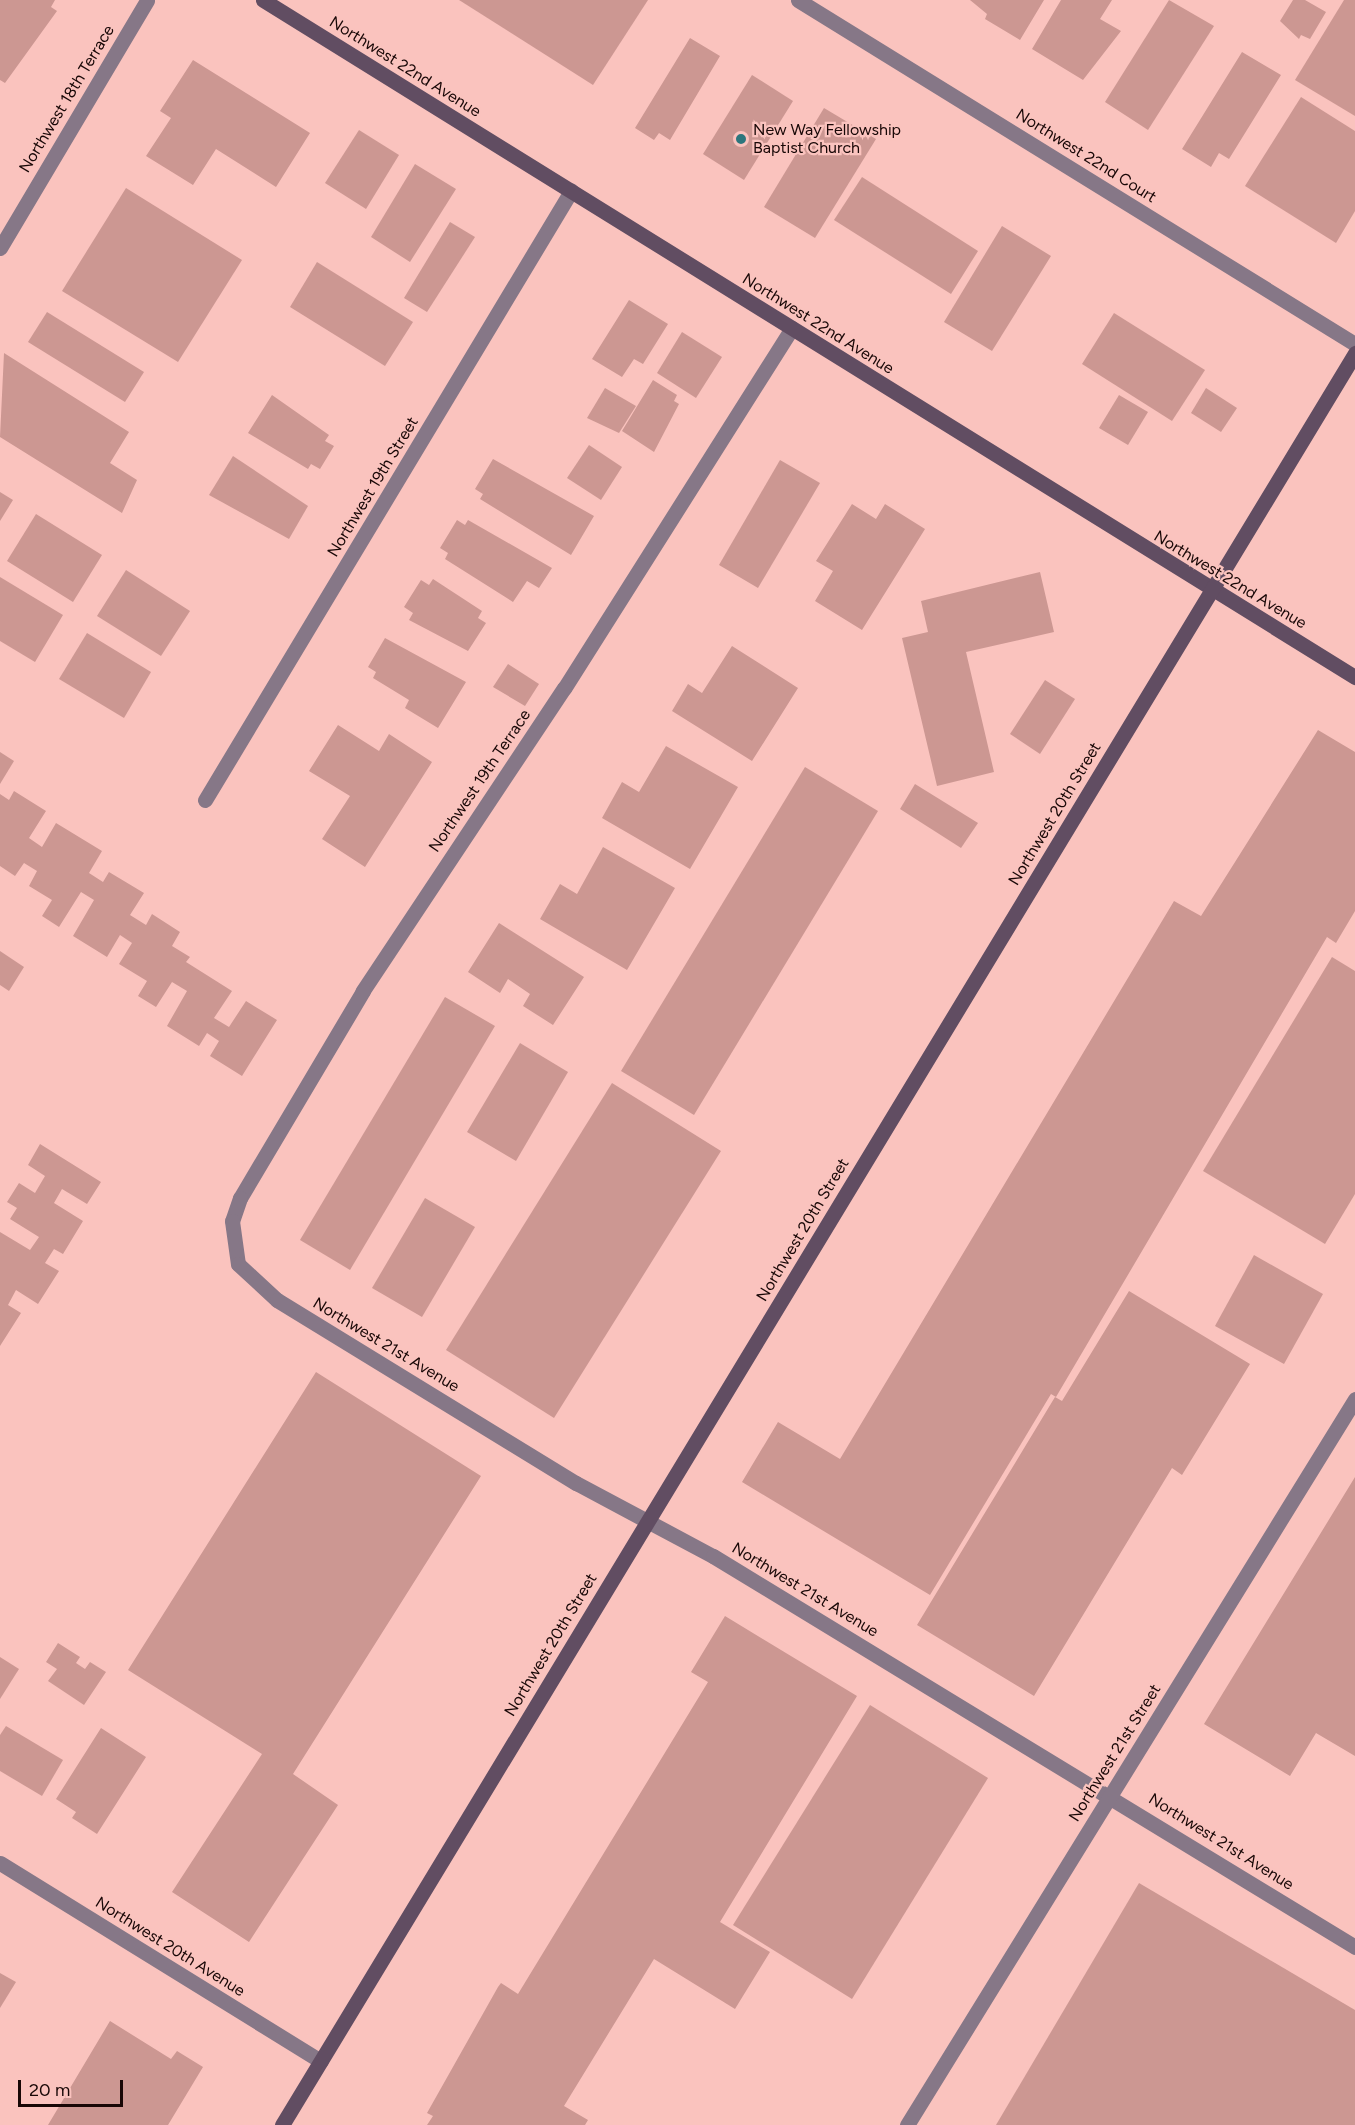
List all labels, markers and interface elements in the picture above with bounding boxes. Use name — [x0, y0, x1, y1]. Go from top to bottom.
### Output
street label: Northwest 22nd Avenue — [326, 13, 484, 121]
street label: Northwest 18th Terrace — [15, 22, 119, 176]
street label: Northwest 22nd Court — [1012, 105, 1160, 207]
place label: New Way Fellowship Baptist Church — [753, 120, 901, 158]
marker: New Way Fellowship Baptist Church — [734, 132, 748, 146]
street label: Northwest 22nd Avenue — [739, 270, 897, 378]
street label: Northwest 19th Street — [324, 414, 422, 560]
street label: Northwest 22nd Avenue — [1150, 527, 1310, 633]
street label: Northwest 19th Terrace — [425, 706, 535, 856]
street label: Northwest 20th Street — [1005, 739, 1105, 889]
street label: Northwest 20th Street — [753, 1155, 853, 1305]
street label: Northwest 21st Avenue — [309, 1294, 463, 1396]
street label: Northwest 21st Avenue — [728, 1539, 882, 1641]
street label: Northwest 20th Street — [501, 1570, 601, 1720]
street label: Northwest 21st Street — [1065, 1681, 1165, 1825]
street label: Northwest 21st Avenue — [1145, 1789, 1297, 1895]
street label: Northwest 20th Avenue — [92, 1893, 248, 2001]
scale bar — [21, 2068, 126, 2106]
text: 20 m — [29, 2079, 70, 2101]

